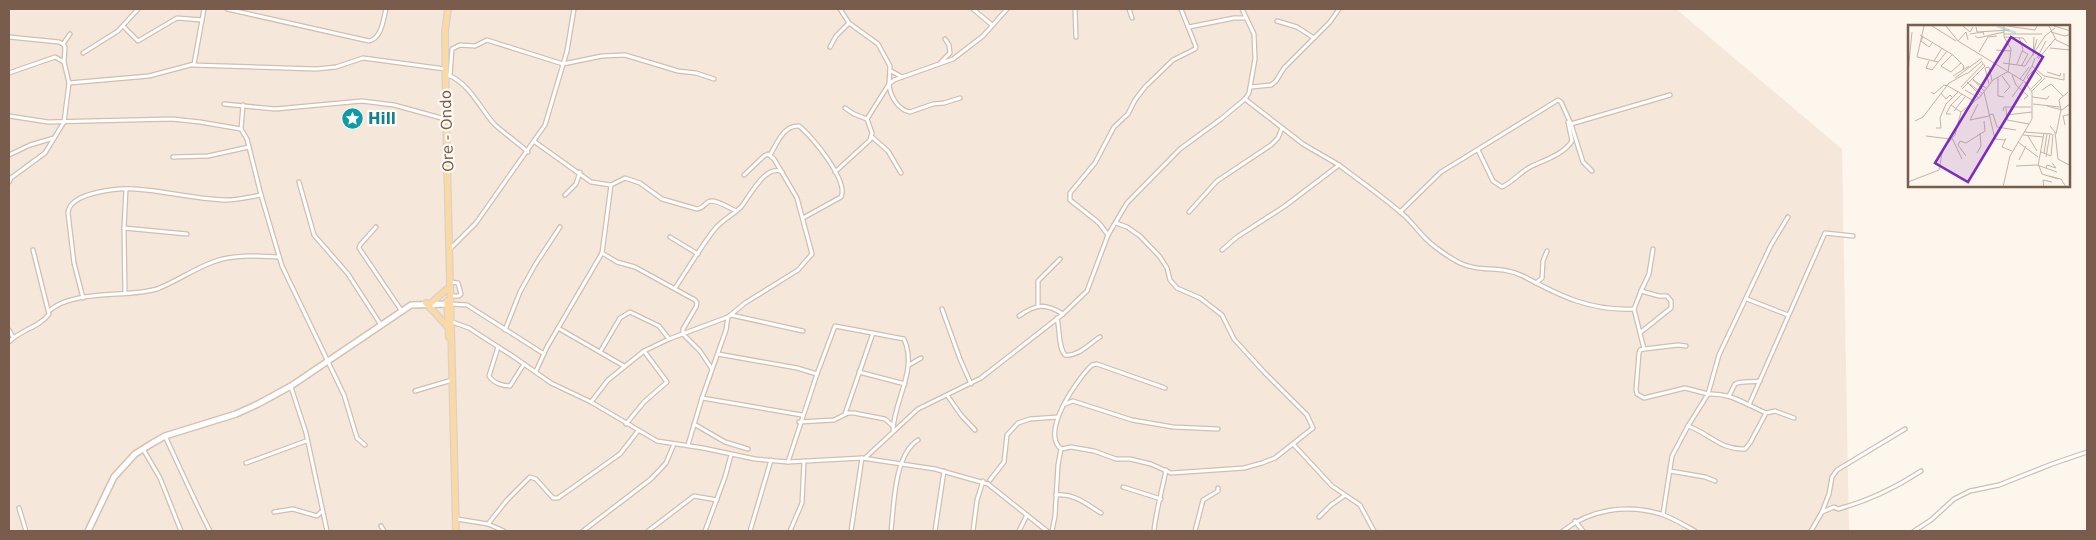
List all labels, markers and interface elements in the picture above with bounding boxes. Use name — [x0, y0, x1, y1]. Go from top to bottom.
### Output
inset map — [1908, 25, 2071, 188]
street label: Ore - Ondo — [437, 90, 457, 172]
place icon: Hill — [340, 107, 364, 131]
place label: Hill — [368, 110, 396, 128]

